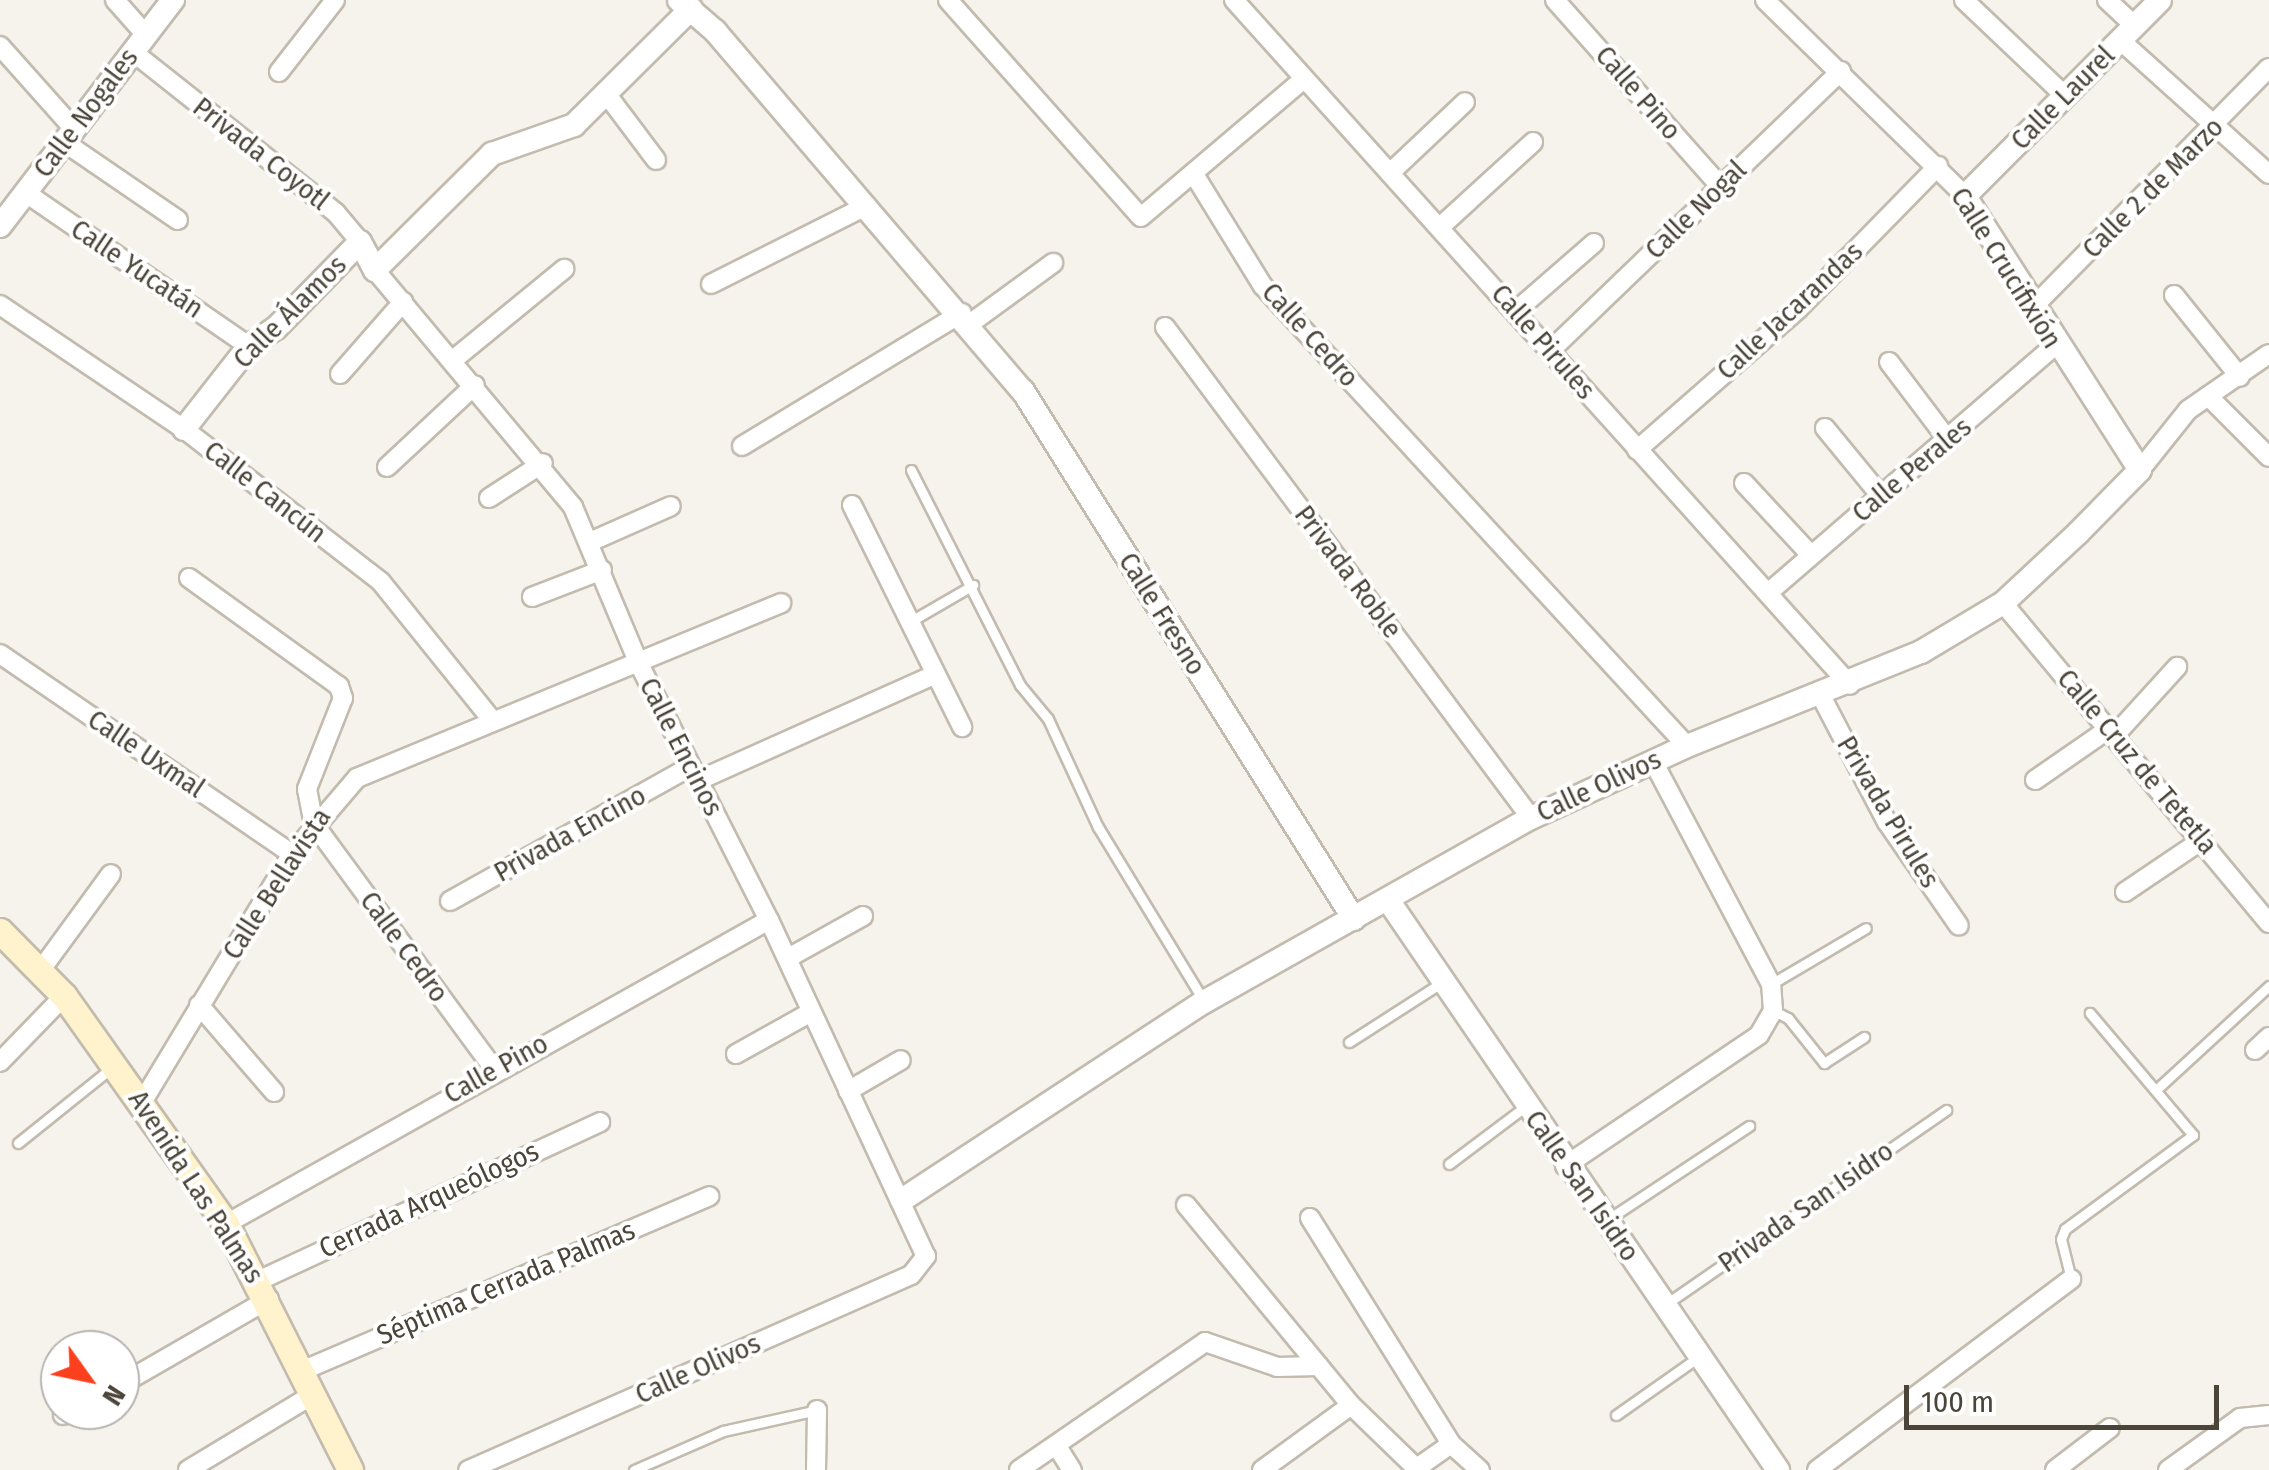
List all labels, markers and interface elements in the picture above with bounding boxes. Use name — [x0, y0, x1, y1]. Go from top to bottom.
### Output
street label: Calle Pino — [1588, 39, 1688, 147]
street label: Calle Laurel — [2004, 39, 2122, 157]
street label: Calle Nogales — [26, 42, 146, 184]
street label: Privada Coyotl — [186, 90, 336, 218]
street label: Calle 2 de Marzo — [2076, 111, 2230, 265]
street label: Calle Nogal — [1638, 154, 1754, 266]
street label: Calle Crucifixión — [1943, 181, 2069, 355]
street label: Calle Yucatán — [64, 212, 210, 326]
street label: Calle Jacarandas — [1710, 235, 1870, 387]
street label: Calle Álamos — [226, 248, 354, 376]
street label: Calle Cedro — [1254, 276, 1366, 394]
street label: Calle Pirules — [1484, 278, 1602, 406]
street label: Calle Perales — [1845, 410, 1979, 530]
street label: Calle Cancún — [197, 434, 333, 550]
street label: Privada Roble — [1287, 499, 1409, 645]
street label: Calle Fresno — [1111, 547, 1213, 681]
street label: Calle Cruz de Tetetla — [2050, 663, 2224, 861]
street label: Calle Encinos — [632, 672, 730, 822]
street label: Calle Uxmal — [81, 703, 211, 805]
street label: Privada Pirules — [1830, 730, 1946, 894]
street label: Calle Olivos — [1531, 743, 1667, 829]
street label: Privada Encino — [488, 779, 652, 889]
street label: Calle Bellavista — [216, 802, 338, 966]
street label: Calle Cedro — [353, 885, 455, 1009]
street label: Calle Pino — [438, 1027, 554, 1111]
street label: Avenida Las Palmas — [121, 1084, 271, 1290]
street label: Calle San Isidro — [1518, 1104, 1646, 1268]
street label: Cerrada Arqueólogos — [314, 1134, 544, 1266]
street label: Privada San Isidro — [1712, 1134, 1900, 1280]
street label: Séptima Cerrada Palmas — [372, 1213, 640, 1353]
street label: Calle Olivos — [630, 1327, 766, 1411]
north arrow — [40, 1330, 140, 1430]
scale bar — [1909, 1365, 2224, 1427]
text: N — [95, 1379, 132, 1412]
text: 100 m — [1921, 1384, 1994, 1420]

